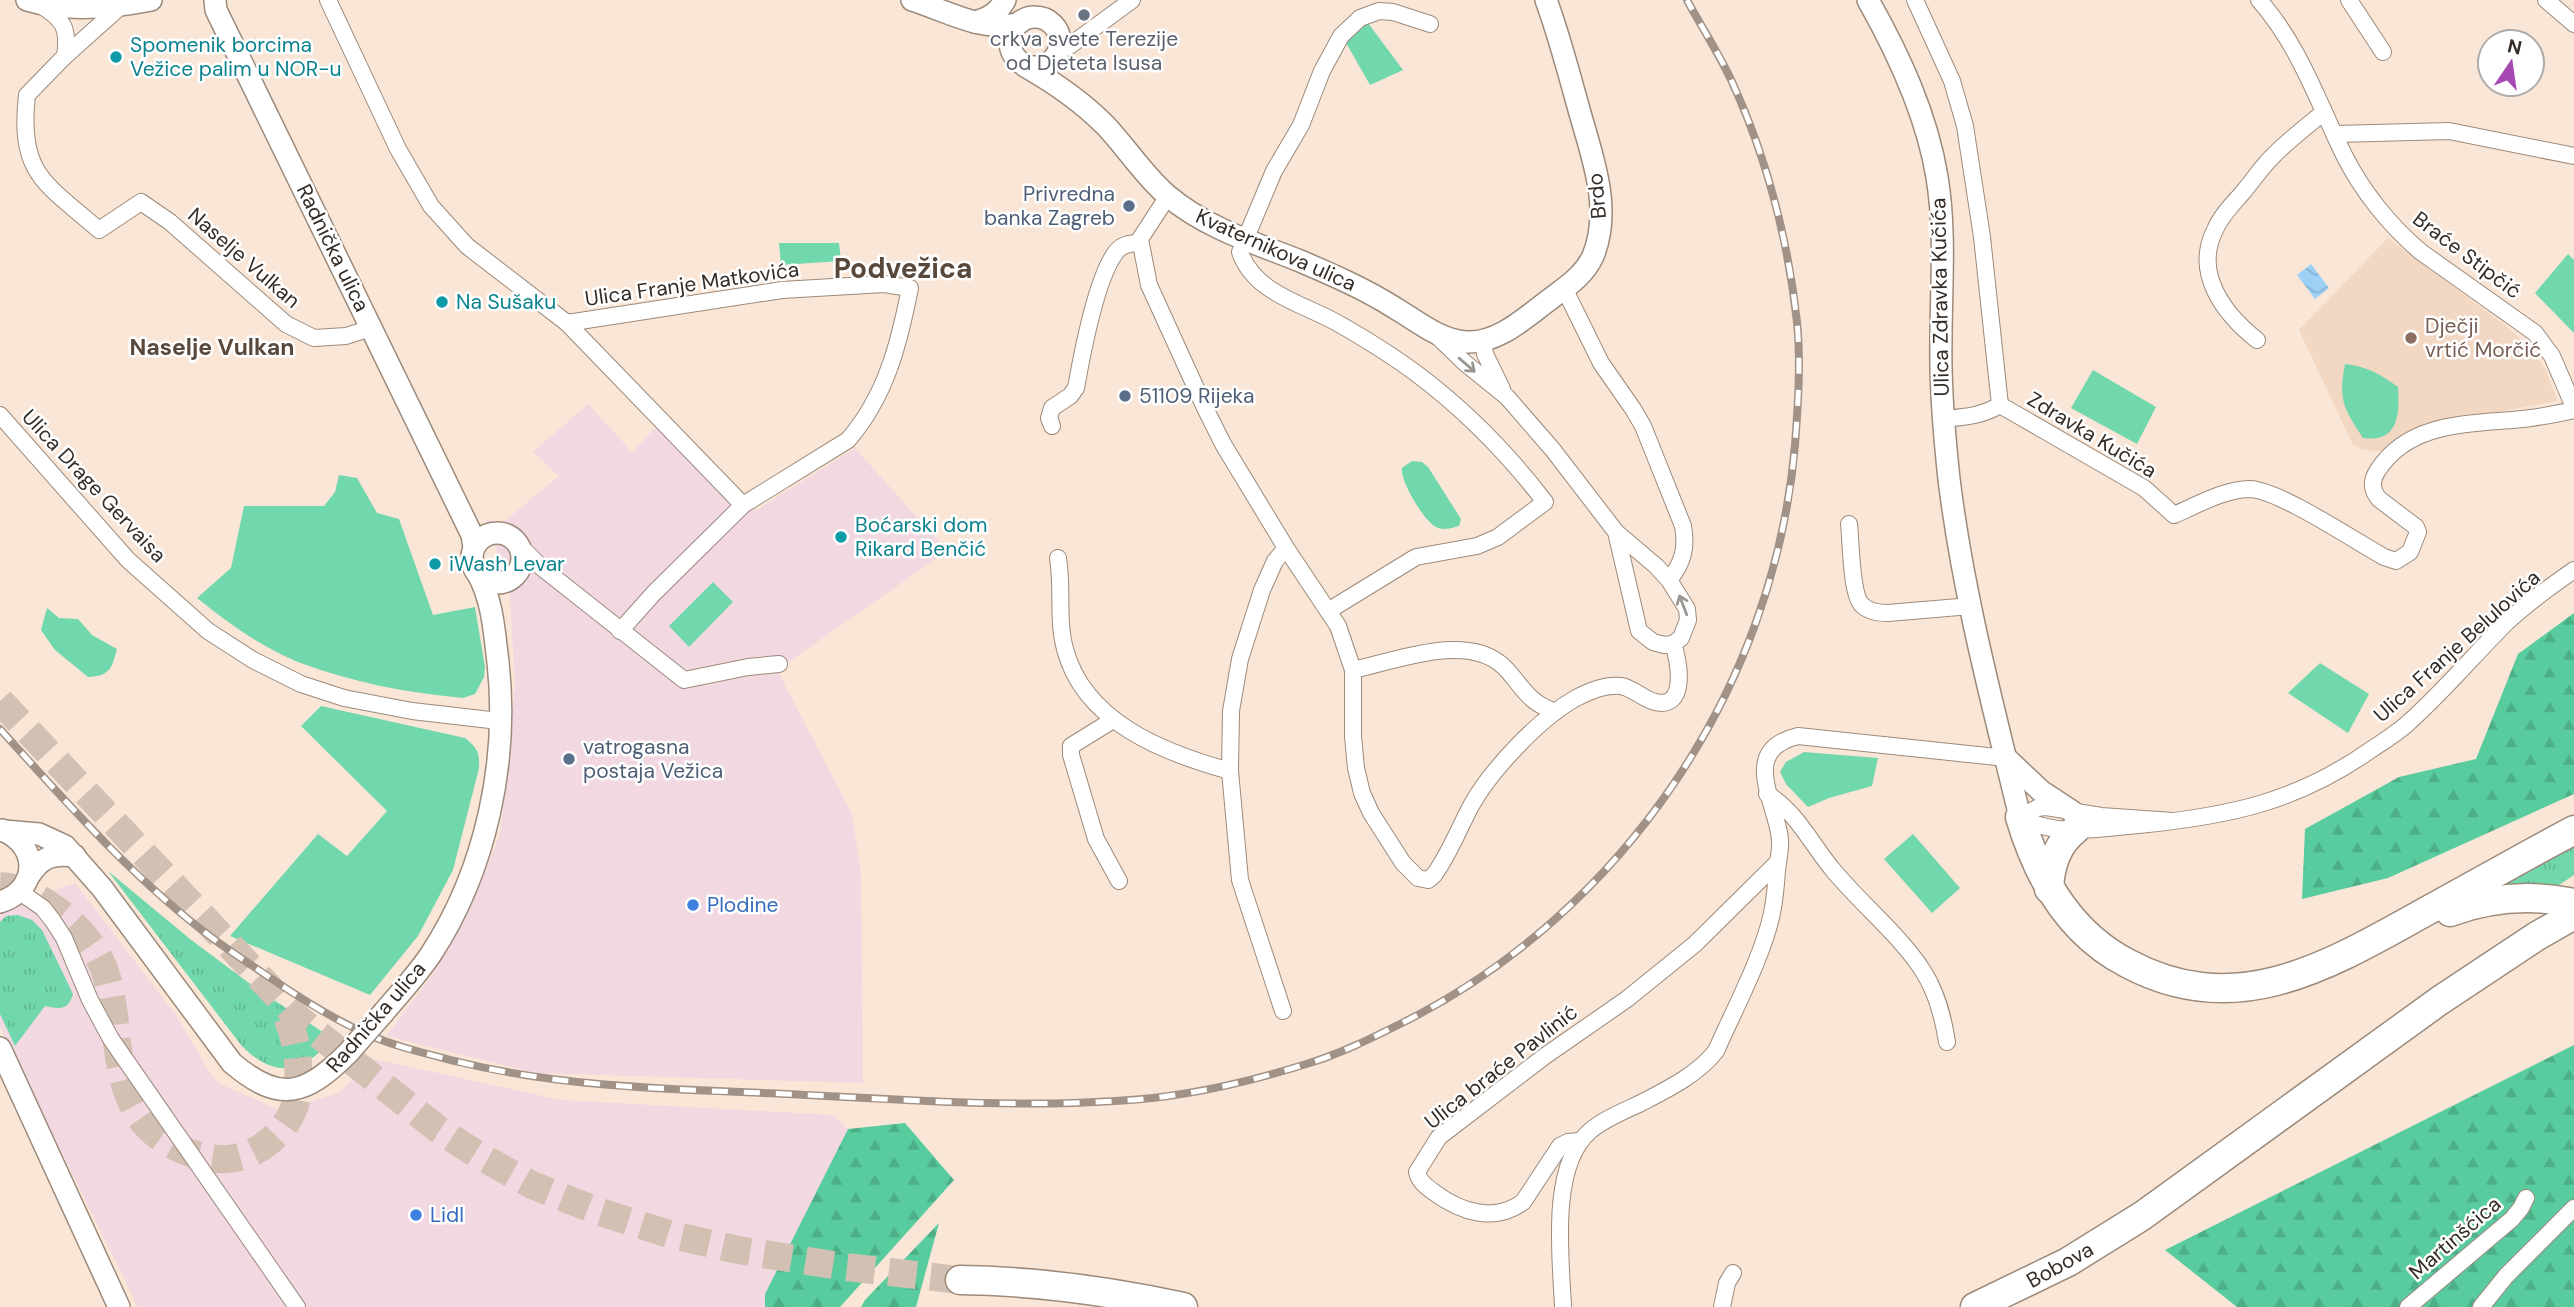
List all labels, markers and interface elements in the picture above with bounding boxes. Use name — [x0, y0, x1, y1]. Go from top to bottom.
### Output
marker: crkva svete Terezije od Djeteta Isusa — [1076, 7, 1092, 23]
place label: crkva svete Terezije od Djeteta Isusa — [990, 25, 1178, 77]
north arrow — [2476, 28, 2546, 98]
place label: Spomenik borcima Vežice palim u NOR-u — [130, 31, 342, 83]
text: N — [2505, 33, 2524, 61]
marker: Spomenik borcima Vežice palim u NOR-u — [108, 49, 124, 65]
street label: Brdo — [1581, 172, 1613, 220]
street label: Radnička ulica — [290, 180, 376, 316]
place label: Privredna banka Zagreb — [984, 180, 1115, 232]
street label: Ulica Zdravka Kučića — [1924, 197, 1956, 397]
marker: Privredna banka Zagreb — [1121, 198, 1137, 214]
street label: Naselje Vulkan — [182, 201, 306, 315]
street label: Kvaternikova ulica — [1191, 202, 1361, 298]
street label: Braće Stipčić — [2407, 205, 2527, 305]
district label: Podvežica — [834, 250, 972, 287]
street label: Ulica Franje Matkovića — [583, 255, 801, 313]
place label: Na Sušaku — [456, 288, 556, 316]
marker: Na Sušaku — [434, 294, 450, 310]
place label: Dječji vrtić Morčić — [2425, 312, 2541, 364]
marker: Dječji vrtić Morčić — [2403, 330, 2419, 346]
district label: Naselje Vulkan — [130, 332, 294, 362]
one-way arrow — [1458, 357, 1476, 373]
place label: 51109 Rijeka — [1139, 382, 1255, 410]
street label: Zdravka Kučića — [2022, 385, 2162, 485]
marker: 51109 Rijeka — [1117, 388, 1133, 404]
street label: Ulica Drage Gervaisa — [16, 403, 172, 569]
place label: Boćarski dom Rikard Benčić — [855, 511, 987, 563]
marker: Boćarski dom Rikard Benčić — [833, 529, 849, 545]
place label: iWash Levar — [449, 550, 565, 578]
marker: iWash Levar — [427, 556, 443, 572]
street label: Ulica Franje Belulovića — [2368, 564, 2546, 728]
one-way arrow — [1676, 594, 1688, 616]
place label: vatrogasna postaja Vežica — [583, 733, 723, 785]
marker: vatrogasna postaja Vežica — [561, 751, 577, 767]
place label: Plodine — [707, 891, 779, 919]
marker: Plodine — [685, 897, 701, 913]
street label: Radnička ulica — [320, 956, 432, 1078]
street label: Ulica braće Pavlinić — [1419, 998, 1583, 1136]
street label: Martinšćica — [2403, 1190, 2507, 1286]
place label: Lidl — [430, 1201, 464, 1229]
marker: Lidl — [408, 1207, 424, 1223]
street label: Bobova — [2022, 1235, 2098, 1295]

